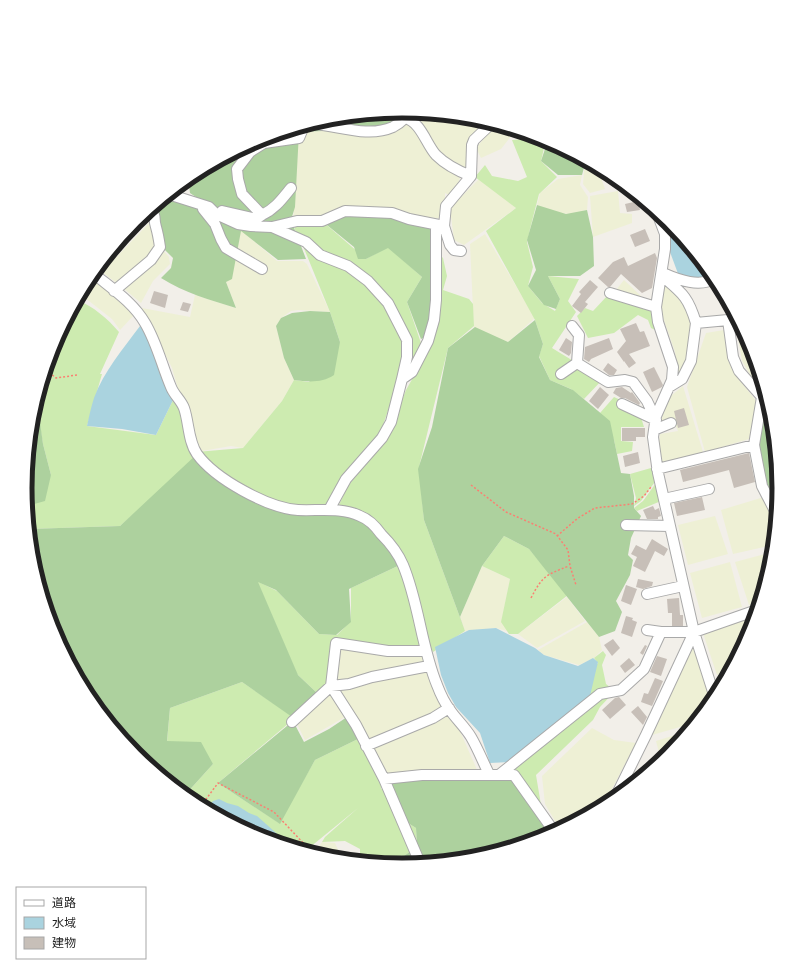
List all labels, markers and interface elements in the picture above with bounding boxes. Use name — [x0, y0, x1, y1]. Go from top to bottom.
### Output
legend — [16, 887, 146, 959]
text: 道路 — [52, 896, 76, 910]
text: 水域 — [52, 916, 76, 930]
text: 建物 — [52, 936, 76, 950]

